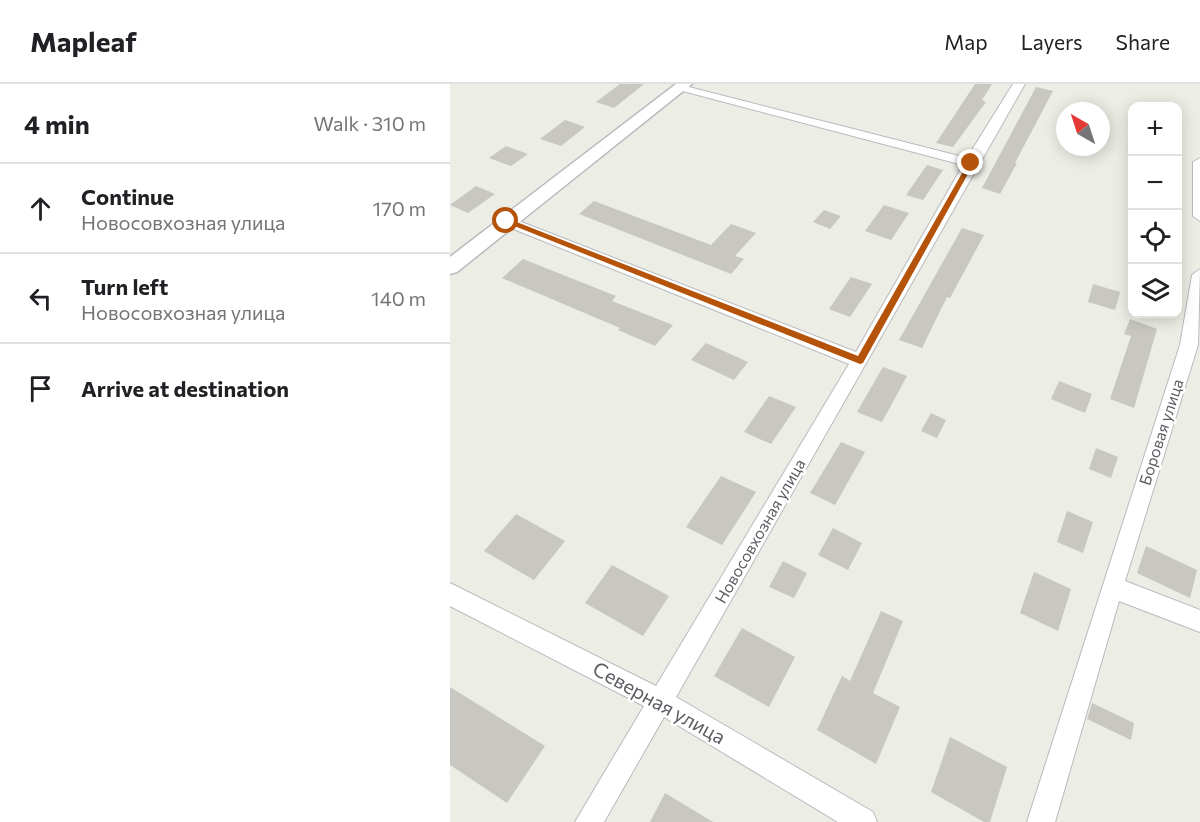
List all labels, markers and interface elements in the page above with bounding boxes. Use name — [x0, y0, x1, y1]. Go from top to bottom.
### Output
text: Mapleaf — [30, 24, 137, 58]
text: Map — [944, 29, 988, 54]
text: Layers — [1021, 29, 1083, 54]
text: Share — [1116, 29, 1170, 54]
north arrow — [1056, 102, 1110, 156]
map controls — [1128, 102, 1182, 318]
button: + — [1128, 102, 1182, 156]
text: 4 min — [24, 108, 90, 139]
text: Walk · 310 m — [314, 111, 426, 135]
route end — [957, 149, 983, 175]
button: − — [1128, 156, 1182, 210]
text: Continue — [81, 183, 174, 210]
icon: ahead — [24, 192, 57, 225]
text: 170 m — [373, 196, 426, 220]
route start — [492, 207, 518, 233]
text: Новосовхозная улица — [81, 210, 285, 234]
button: locate — [1128, 210, 1182, 264]
button: layers — [1128, 264, 1182, 318]
text: Turn left — [81, 273, 168, 300]
icon: left — [24, 282, 57, 315]
text: 140 m — [371, 286, 426, 310]
text: Новосовхозная улица — [81, 300, 285, 324]
icon: arrive — [24, 372, 57, 405]
text: Arrive at destination — [81, 375, 289, 402]
street label: Боровая улица — [1134, 376, 1187, 487]
street label: Новосовхозная улица — [710, 455, 809, 606]
street label: Северная улица — [589, 656, 730, 748]

